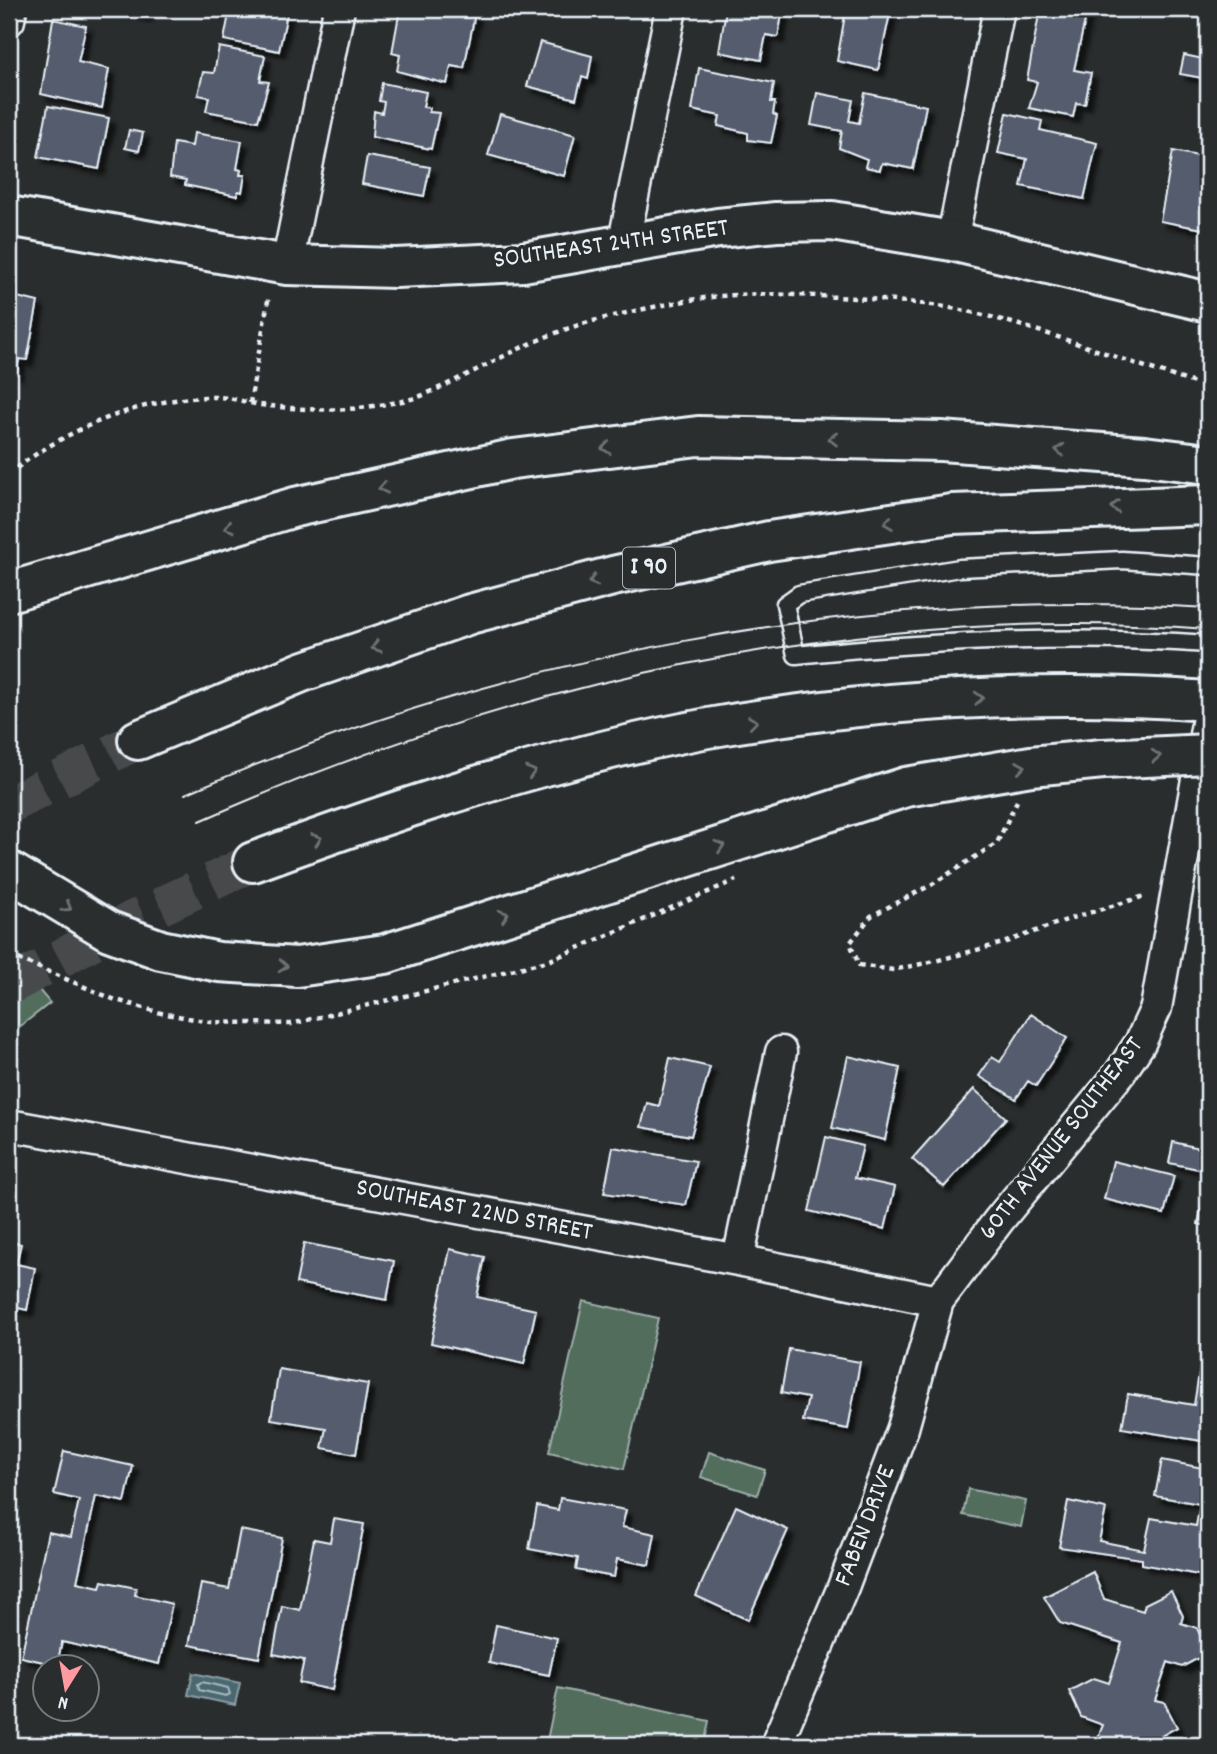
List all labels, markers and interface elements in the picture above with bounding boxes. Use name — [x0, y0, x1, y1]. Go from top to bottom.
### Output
street label: SOUTHEAST 24TH STREET — [491, 210, 731, 280]
one-way arrow — [827, 431, 838, 447]
one-way arrow — [601, 440, 612, 455]
one-way arrow — [1055, 443, 1066, 458]
one-way arrow — [377, 480, 389, 494]
one-way arrow — [1109, 500, 1120, 515]
one-way arrow — [882, 515, 894, 530]
one-way arrow — [224, 518, 236, 533]
road number: I 90 — [623, 548, 675, 588]
one-way arrow — [587, 573, 599, 588]
one-way arrow — [370, 639, 382, 653]
one-way arrow — [974, 691, 985, 706]
one-way arrow — [747, 715, 759, 730]
one-way arrow — [1151, 749, 1162, 764]
one-way arrow — [1015, 760, 1027, 775]
one-way arrow — [525, 766, 537, 780]
one-way arrow — [310, 833, 322, 847]
one-way arrow — [714, 840, 726, 854]
one-way arrow — [59, 899, 72, 912]
one-way arrow — [497, 909, 509, 924]
one-way arrow — [278, 958, 289, 973]
street label: 60TH AVENUE SOUTHEAST — [971, 1029, 1154, 1248]
street label: SOUTHEAST 22ND STREET — [353, 1170, 596, 1252]
street label: FABEN DRIVE — [826, 1460, 906, 1592]
north arrow — [32, 1652, 102, 1722]
text: N — [56, 1687, 71, 1715]

